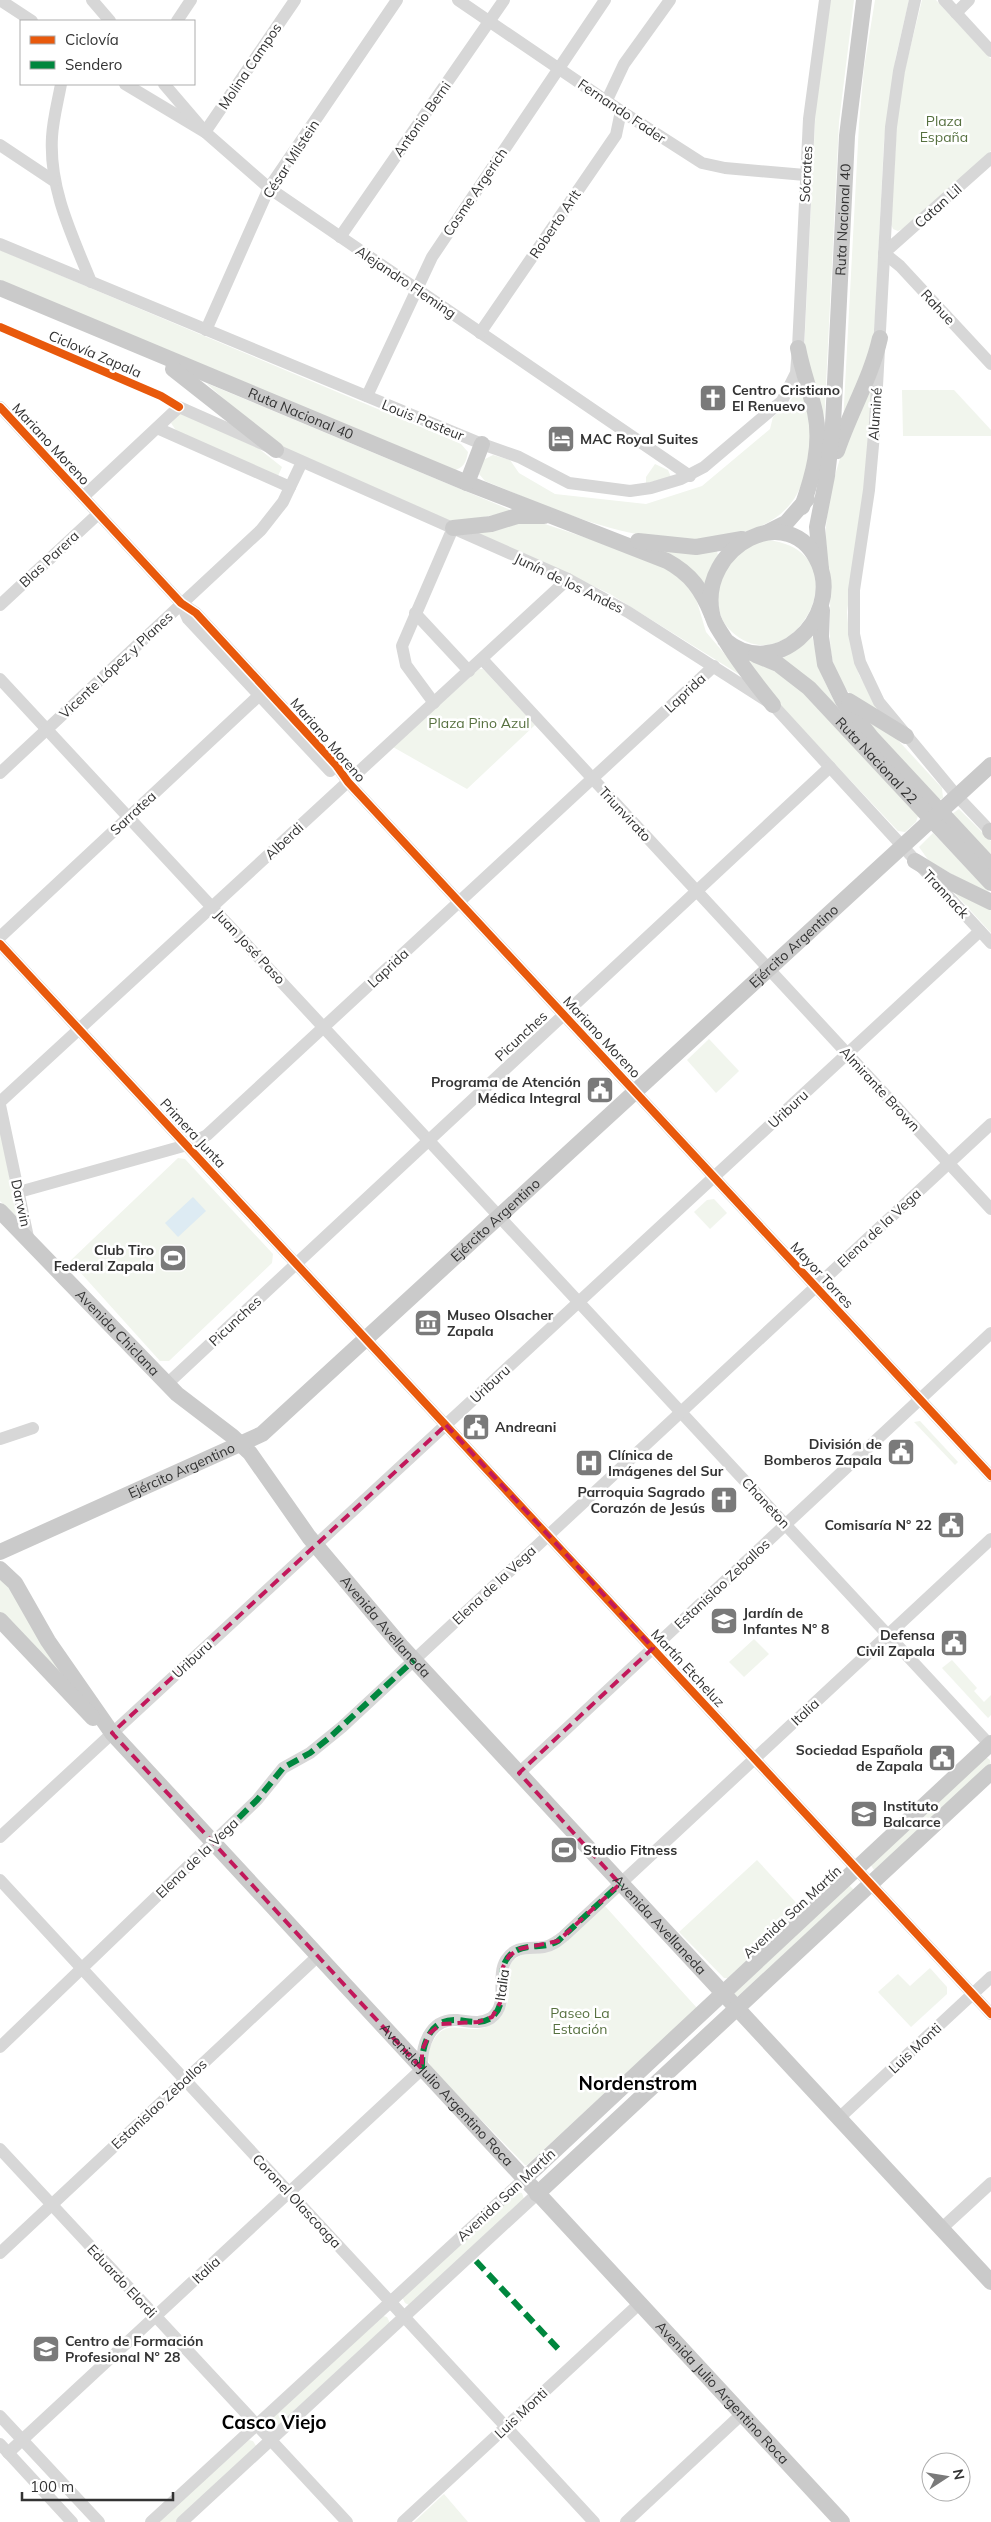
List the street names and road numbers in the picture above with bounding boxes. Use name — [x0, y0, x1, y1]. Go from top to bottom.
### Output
street label: Molina Campos — [214, 19, 286, 113]
street label: Fernando Fader — [575, 75, 670, 148]
street label: Antonio Berni — [389, 78, 455, 160]
street label: César Milstein — [259, 116, 323, 202]
street label: Cosme Argerich — [439, 144, 511, 240]
street label: Sócrates — [796, 145, 816, 203]
street label: Ruta Nacional 40 — [831, 163, 855, 276]
street label: Catan Lil — [911, 180, 965, 232]
street label: Roberto Arlt — [525, 186, 585, 262]
street label: Alejandro Fleming — [352, 242, 460, 322]
street label: Rahue — [917, 286, 959, 328]
street label: Ciclovía Zapala — [46, 326, 144, 382]
street label: Ruta Nacional 40 — [246, 384, 356, 444]
street label: Aluminé — [864, 387, 886, 441]
street label: Louis Pasteur — [379, 395, 468, 445]
street label: Mariano Moreno — [8, 399, 94, 489]
street label: Blas Parera — [15, 527, 83, 591]
street label: Junín de los Andes — [512, 549, 627, 617]
street label: Vicente López y Planes — [55, 608, 177, 722]
street label: Laprida — [661, 669, 709, 717]
street label: Mariano Moreno — [286, 694, 370, 786]
street label: Ruta Nacional 22 — [832, 713, 921, 808]
street label: Triunvirato — [595, 783, 655, 845]
street label: Sarratea — [106, 787, 160, 839]
street label: Alberdi — [261, 819, 307, 863]
street label: Trannack — [919, 866, 973, 923]
street label: Ejército Argentino — [745, 901, 842, 992]
street label: Juan José Paso — [211, 906, 289, 988]
street label: Laprida — [364, 944, 412, 992]
street label: Mariano Moreno — [559, 992, 645, 1082]
street label: Picunches — [491, 1007, 551, 1065]
street label: Almirante Brown — [836, 1043, 924, 1135]
street label: Uriburu — [764, 1086, 812, 1132]
street label: Primera Junta — [156, 1094, 230, 1172]
street label: Ejército Argentino — [447, 1174, 544, 1265]
street label: Darwin — [7, 1178, 35, 1228]
street label: Elena de la Vega — [833, 1185, 925, 1271]
street label: Mayor Torres — [787, 1238, 857, 1312]
street label: Avenida Chiclana — [72, 1285, 163, 1379]
street label: Picunches — [205, 1292, 265, 1350]
street label: Uriburu — [466, 1361, 514, 1407]
street label: Ejército Argentino — [125, 1438, 238, 1502]
street label: Chaneton — [738, 1474, 794, 1532]
street label: Estanislao Zeballos — [670, 1535, 774, 1633]
street label: Elena de la Vega — [448, 1542, 540, 1628]
street label: Avenida Avellaneda — [336, 1572, 435, 1681]
street label: Martín Etcheluz — [647, 1625, 729, 1711]
street label: Uriburu — [168, 1636, 216, 1682]
street label: Italia — [787, 1695, 823, 1729]
street label: Elena de la Vega — [152, 1814, 242, 1902]
street label: Avenida San Martín — [739, 1862, 845, 1962]
street label: Avenida Avellaneda — [609, 1871, 710, 1978]
street label: Italia — [491, 1968, 513, 2002]
street label: Avenida Julio Argentino Roca — [376, 2019, 517, 2170]
street label: Luis Monti — [885, 2019, 945, 2077]
street label: Estanislao Zeballos — [107, 2055, 211, 2153]
street label: Avenida San Martín — [453, 2145, 559, 2245]
street label: Coronel Olascoaga — [249, 2150, 345, 2252]
street label: Eduardo Elordi — [83, 2240, 161, 2322]
street label: Italia — [188, 2253, 224, 2287]
street label: Avenida Julio Argentino Roca — [652, 2317, 793, 2468]
street label: Luis Monti — [491, 2384, 551, 2442]

